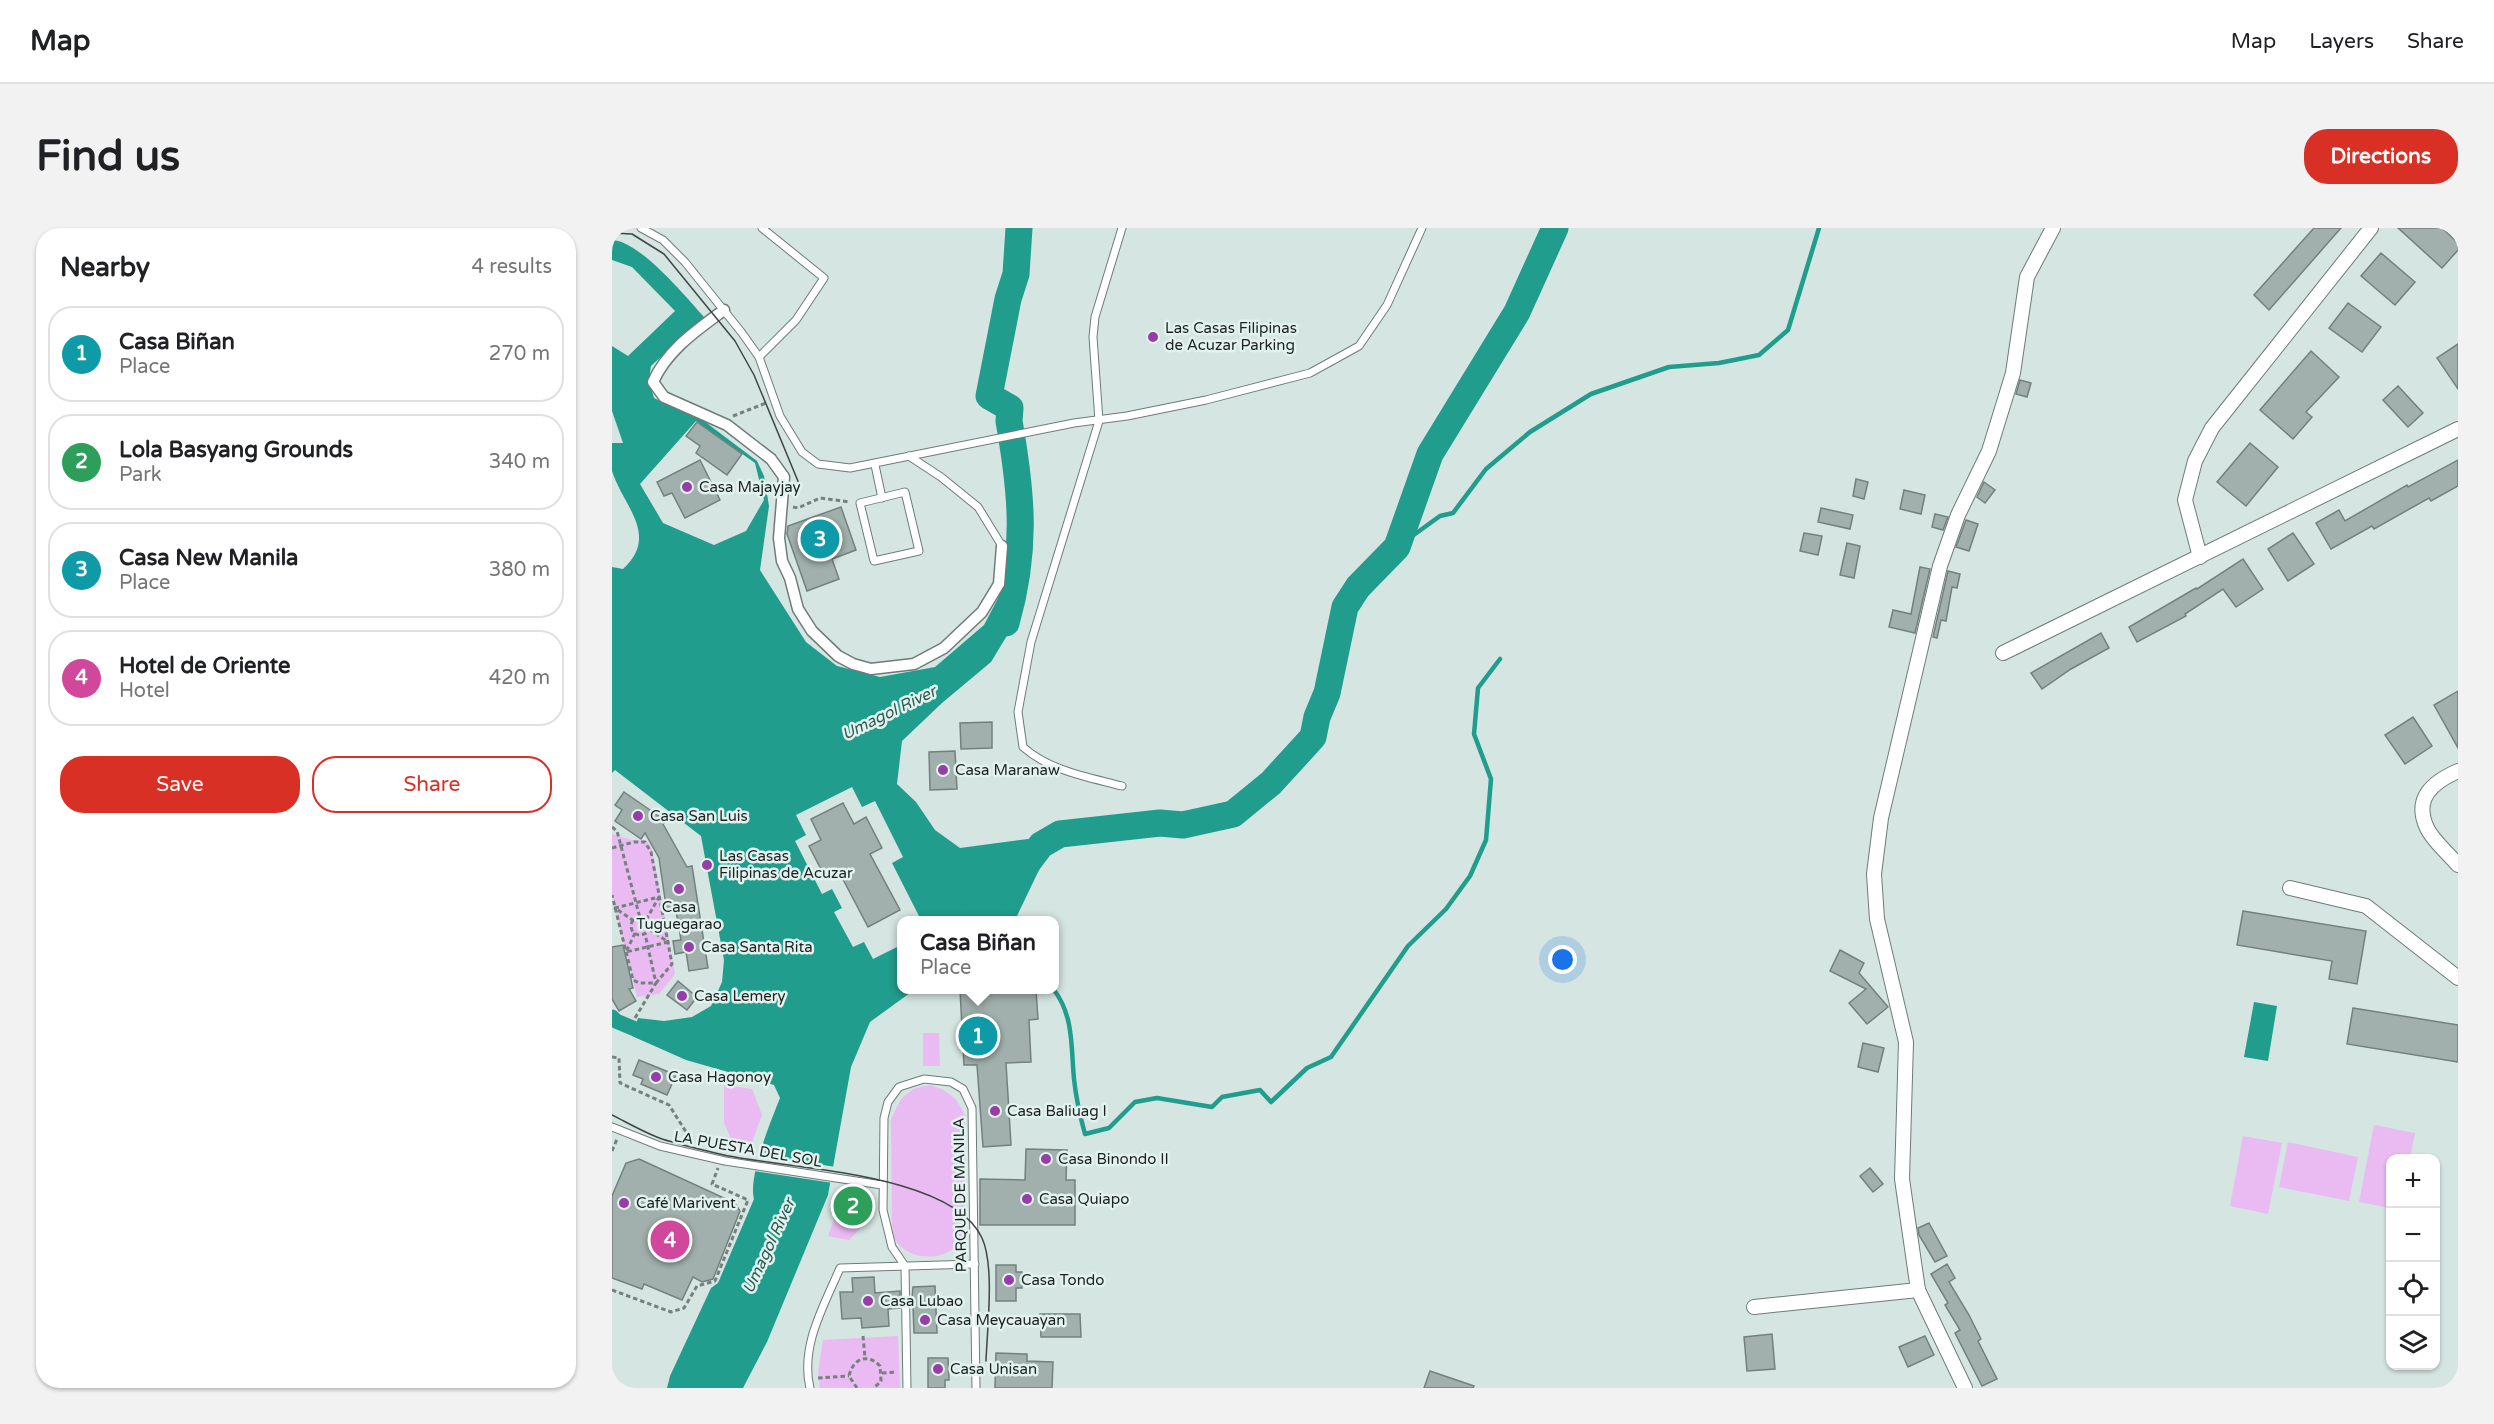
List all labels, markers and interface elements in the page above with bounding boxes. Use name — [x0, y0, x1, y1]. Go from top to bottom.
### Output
text: Map — [30, 24, 90, 58]
text: Map — [2231, 29, 2276, 54]
text: Layers — [2309, 29, 2374, 54]
text: Share — [2407, 29, 2464, 54]
button: Directions — [2304, 129, 2458, 184]
text: Find us — [36, 131, 180, 182]
text: Nearby — [60, 252, 150, 283]
text: 4 results — [472, 255, 552, 279]
place label: Las Casas Filipinas de Acuzar Parking — [1165, 319, 1297, 354]
text: Casa Biñan — [119, 329, 235, 355]
marker: Las Casas Filipinas de Acuzar Parking — [1146, 330, 1160, 344]
text: 1 — [75, 342, 88, 366]
text: 270 m — [489, 342, 550, 366]
text: Place — [119, 355, 170, 379]
text: Lola Basyang Grounds — [119, 437, 353, 463]
text: 2 — [75, 450, 88, 474]
text: 340 m — [489, 450, 550, 474]
text: Park — [119, 463, 162, 487]
place label: Casa Majayjay — [699, 478, 801, 496]
marker: Casa Majayjay — [680, 480, 694, 494]
pin: 3 — [800, 516, 840, 562]
text: Casa New Manila — [119, 545, 298, 571]
text: 3 — [75, 558, 88, 582]
text: 380 m — [489, 558, 550, 582]
text: Place — [119, 571, 170, 595]
text: Hotel de Oriente — [119, 653, 290, 679]
text: 4 — [75, 666, 88, 690]
text: 420 m — [489, 666, 550, 690]
text: Hotel — [119, 679, 170, 703]
water label: Umagol River — [839, 681, 941, 744]
button: Save — [60, 756, 300, 813]
button: Share — [312, 756, 552, 813]
place label: Casa Maranaw — [955, 761, 1060, 779]
marker: Casa Maranaw — [936, 763, 950, 777]
place label: Casa San Luis — [650, 807, 748, 825]
marker: Casa San Luis — [631, 809, 645, 823]
place label: Las Casas Filipinas de Acuzar — [719, 847, 853, 882]
marker: Las Casas Filipinas de Acuzar — [700, 858, 714, 872]
marker: Casa Tuguegarao — [672, 882, 686, 896]
place label: Casa Tuguegarao — [636, 898, 722, 933]
popup — [897, 916, 1059, 994]
text: Casa Biñan — [920, 930, 1036, 956]
place label: Casa Santa Rita — [701, 938, 813, 956]
marker: Casa Santa Rita — [682, 940, 696, 954]
your location — [1548, 945, 1577, 974]
text: Place — [920, 956, 971, 980]
place label: Casa Lemery — [694, 987, 786, 1005]
marker: Casa Lemery — [675, 989, 689, 1003]
pin: 1 — [958, 1014, 998, 1058]
place label: Casa Hagonoy — [668, 1068, 771, 1086]
marker: Casa Hagonoy — [649, 1070, 663, 1084]
place label: Casa Baliuag I — [1007, 1102, 1107, 1120]
marker: Casa Baliuag I — [988, 1104, 1002, 1118]
street label: PARQUE DE MANILA — [950, 1118, 970, 1272]
street label: LA PUESTA DEL SOL — [673, 1127, 824, 1171]
place label: Casa Binondo II — [1058, 1150, 1169, 1168]
marker: Casa Binondo II — [1039, 1152, 1053, 1166]
map controls — [2386, 1154, 2440, 1370]
button: + — [2386, 1154, 2440, 1208]
pin: 2 — [834, 1184, 872, 1228]
place label: Casa Quiapo — [1039, 1190, 1129, 1208]
marker: Casa Quiapo — [1020, 1192, 1034, 1206]
place label: Café Marivent — [636, 1194, 736, 1212]
water label: Umagol River — [738, 1194, 800, 1297]
marker: Café Marivent — [617, 1196, 631, 1210]
button: − — [2386, 1208, 2440, 1262]
pin: 4 — [650, 1218, 690, 1262]
button: locate — [2386, 1262, 2440, 1316]
place label: Casa Tondo — [1021, 1271, 1104, 1289]
marker: Casa Tondo — [1002, 1273, 1016, 1287]
place label: Casa Lubao — [880, 1292, 963, 1310]
marker: Casa Lubao — [861, 1294, 875, 1308]
place label: Casa Meycauayan — [937, 1311, 1065, 1329]
marker: Casa Meycauayan — [918, 1313, 932, 1327]
button: layers — [2386, 1316, 2440, 1370]
place label: Casa Unisan — [950, 1360, 1037, 1378]
marker: Casa Unisan — [931, 1362, 945, 1376]

